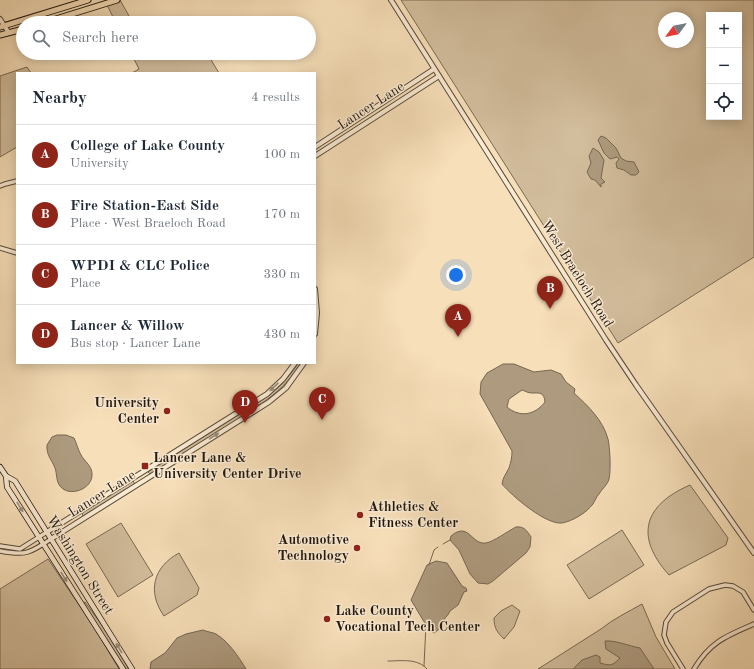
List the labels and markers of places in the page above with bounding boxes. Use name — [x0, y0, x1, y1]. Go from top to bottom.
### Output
pin: B — [537, 276, 563, 309]
pin: A — [445, 304, 471, 337]
pin: C — [309, 387, 335, 420]
pin: D — [232, 390, 258, 423]
place label: University Center — [94, 396, 159, 426]
marker: University Center — [162, 406, 172, 416]
place label: Lancer Lane & University Center Drive — [153, 451, 302, 481]
marker: Lancer Lane & University Center Drive — [140, 461, 150, 471]
place label: Athletics & Fitness Center — [368, 500, 458, 530]
marker: Athletics & Fitness Center — [355, 510, 365, 520]
place label: Automotive Technology — [278, 533, 349, 563]
marker: Automotive Technology — [352, 543, 362, 553]
place label: Lake County Vocational Tech Center — [335, 604, 480, 634]
marker: Lake County Vocational Tech Center — [322, 614, 332, 624]

